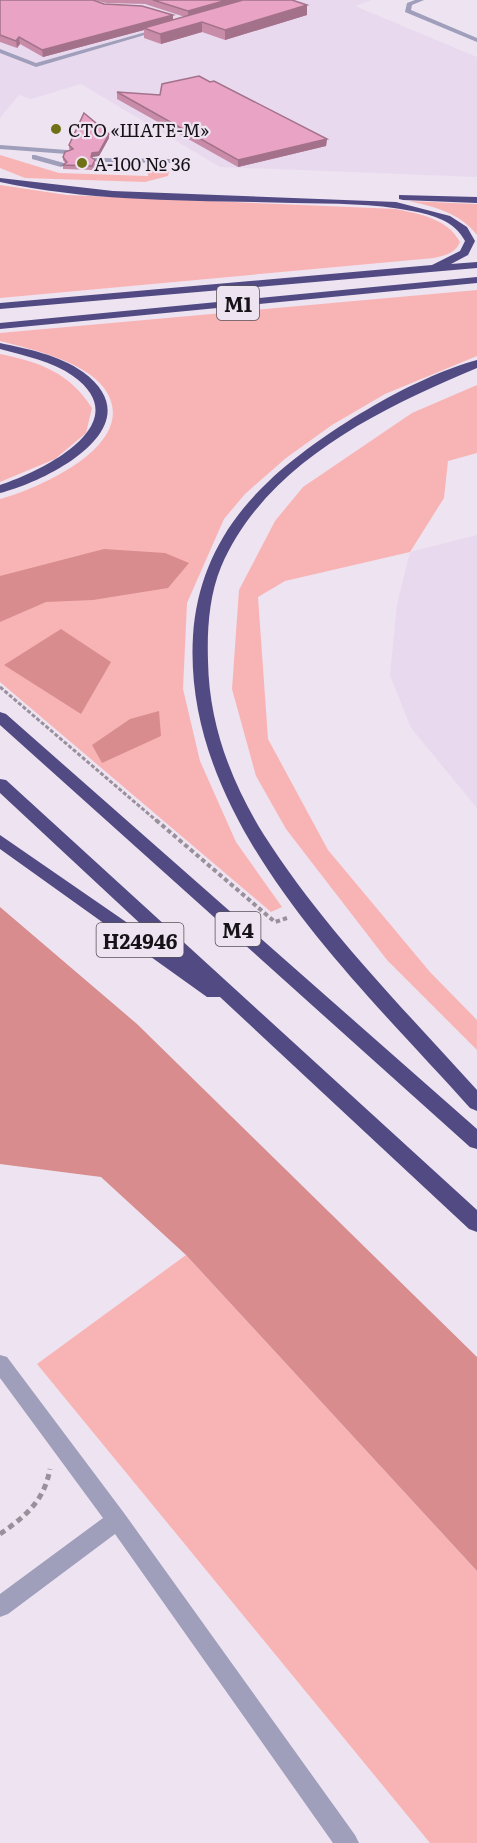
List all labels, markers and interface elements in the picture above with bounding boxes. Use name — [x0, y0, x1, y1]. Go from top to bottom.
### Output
place label: СТО «ШАТЕ-М» — [68, 116, 209, 143]
marker: СТО «ШАТЕ-М» — [49, 122, 63, 136]
place label: А-100 № 36 — [94, 150, 191, 177]
marker: А-100 № 36 — [75, 156, 89, 170]
road number: М1 — [217, 286, 259, 320]
road number: М4 — [216, 912, 260, 946]
road number: Н24946 — [96, 923, 184, 957]

